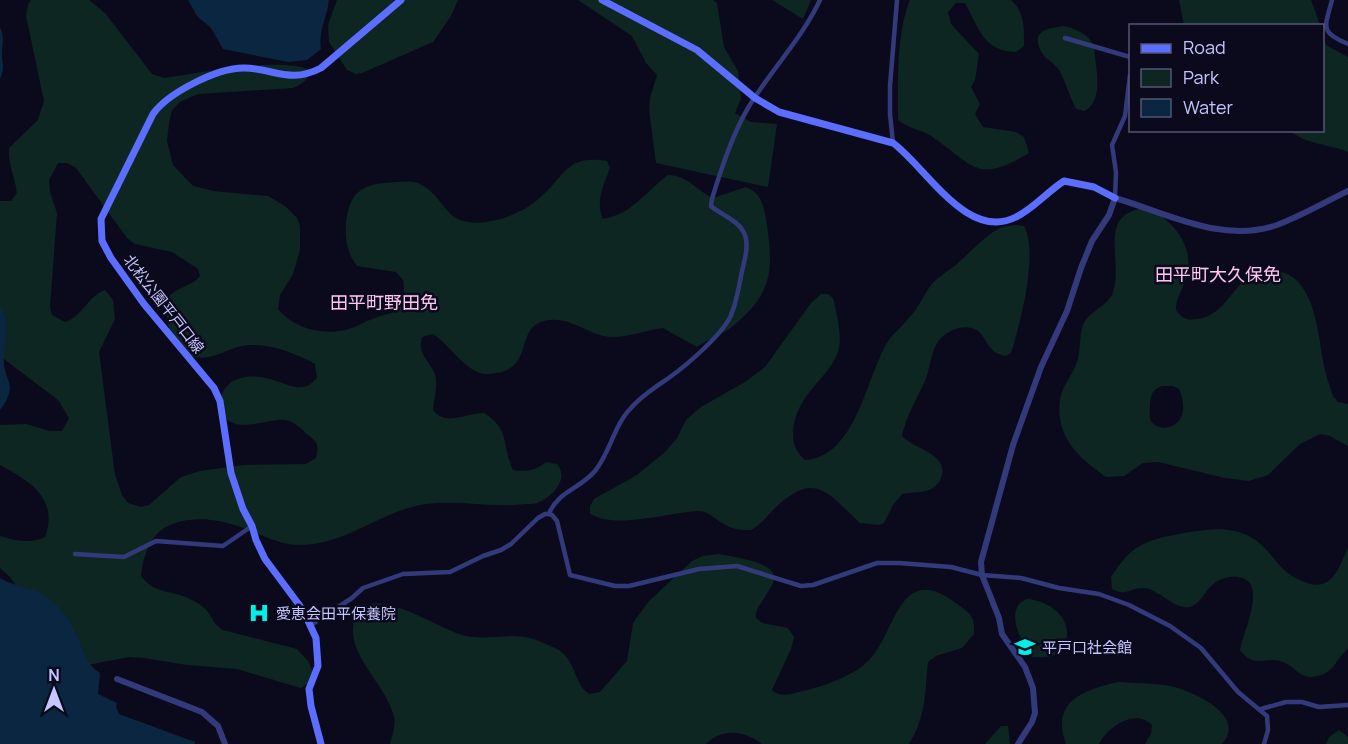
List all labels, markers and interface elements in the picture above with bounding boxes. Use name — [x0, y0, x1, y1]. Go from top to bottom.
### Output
legend — [1129, 24, 1324, 132]
text: Road — [1183, 35, 1226, 59]
text: Park — [1183, 65, 1220, 89]
text: Water — [1183, 95, 1233, 119]
street label: 北松公園平戸口線 — [119, 250, 209, 358]
district label: 田平町大久保免 — [1155, 262, 1281, 286]
district label: 田平町野田免 — [330, 290, 438, 314]
hospital icon: 愛恵会田平保養院 — [247, 601, 271, 625]
place label: 愛恵会田平保養院 — [276, 603, 396, 624]
school or university icon: 平戸口社会館 — [1013, 635, 1037, 659]
place label: 平戸口社会館 — [1042, 637, 1132, 658]
north arrow — [24, 660, 84, 720]
text: N — [48, 664, 60, 686]

